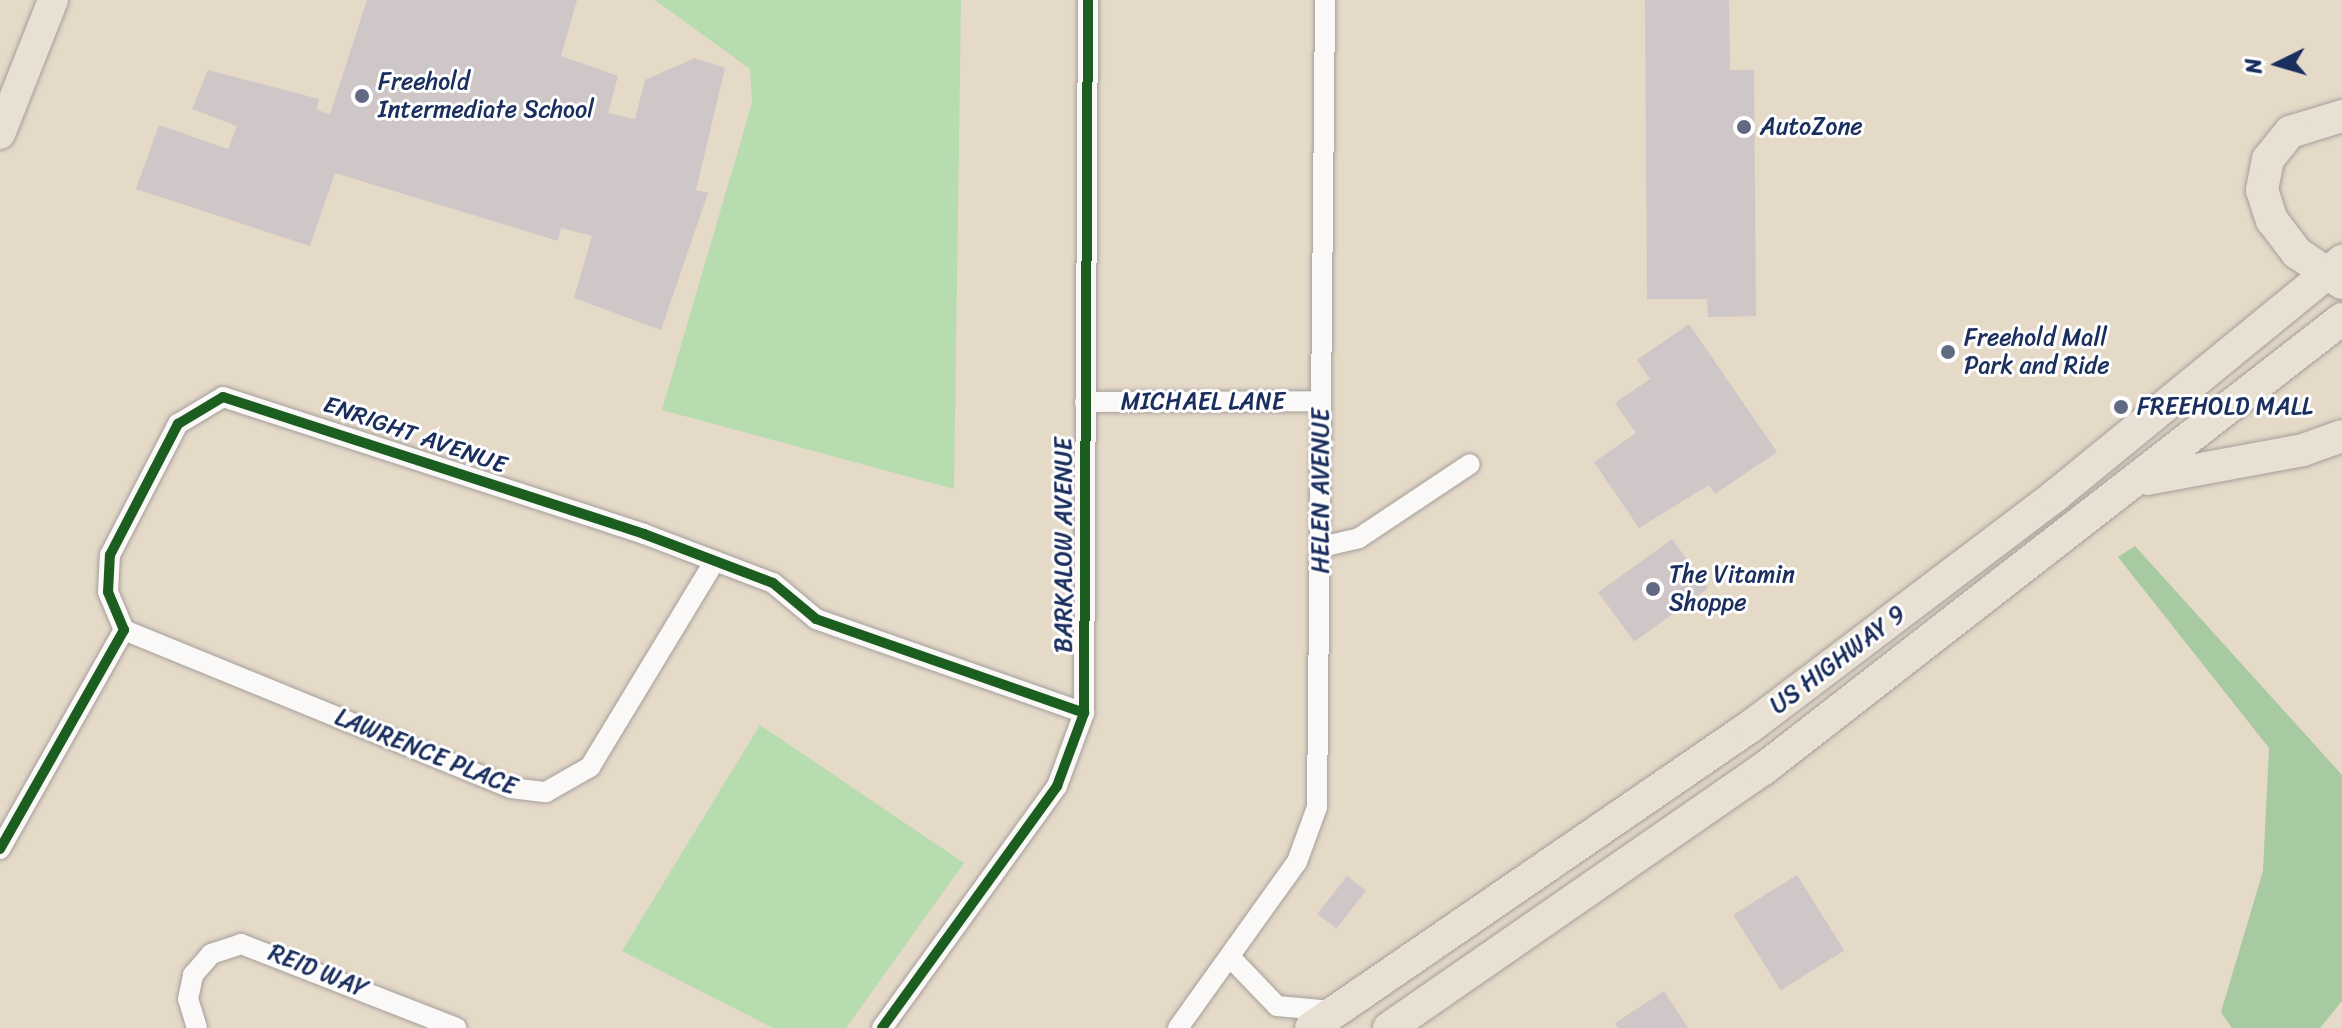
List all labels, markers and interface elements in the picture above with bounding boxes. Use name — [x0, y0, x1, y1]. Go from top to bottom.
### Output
north arrow — [2238, 24, 2318, 104]
text: N — [2234, 57, 2274, 75]
place label: Freehold Intermediate School — [378, 68, 594, 124]
marker: Freehold Intermediate School — [353, 87, 371, 105]
place label: AutoZone — [1760, 113, 1863, 141]
marker: AutoZone — [1735, 118, 1753, 136]
place label: Freehold Mall Park and Ride — [1964, 324, 2109, 380]
marker: Freehold Mall Park and Ride — [1939, 343, 1957, 361]
street label: MICHAEL LANE — [1121, 388, 1285, 416]
street label: ENRIGHT AVENUE — [320, 390, 510, 480]
place label: FREEHOLD MALL — [2137, 393, 2313, 421]
marker: FREEHOLD MALL — [2112, 398, 2130, 416]
street label: HELEN AVENUE — [1307, 408, 1335, 574]
street label: BARKALOW AVENUE — [1050, 437, 1078, 653]
place label: The Vitamin Shoppe — [1669, 561, 1795, 617]
marker: The Vitamin Shoppe — [1644, 580, 1662, 598]
street label: US HIGHWAY 9 — [1765, 600, 1911, 720]
street label: LAWRENCE PLACE — [331, 702, 521, 802]
street label: REID WAY — [266, 939, 370, 1003]

